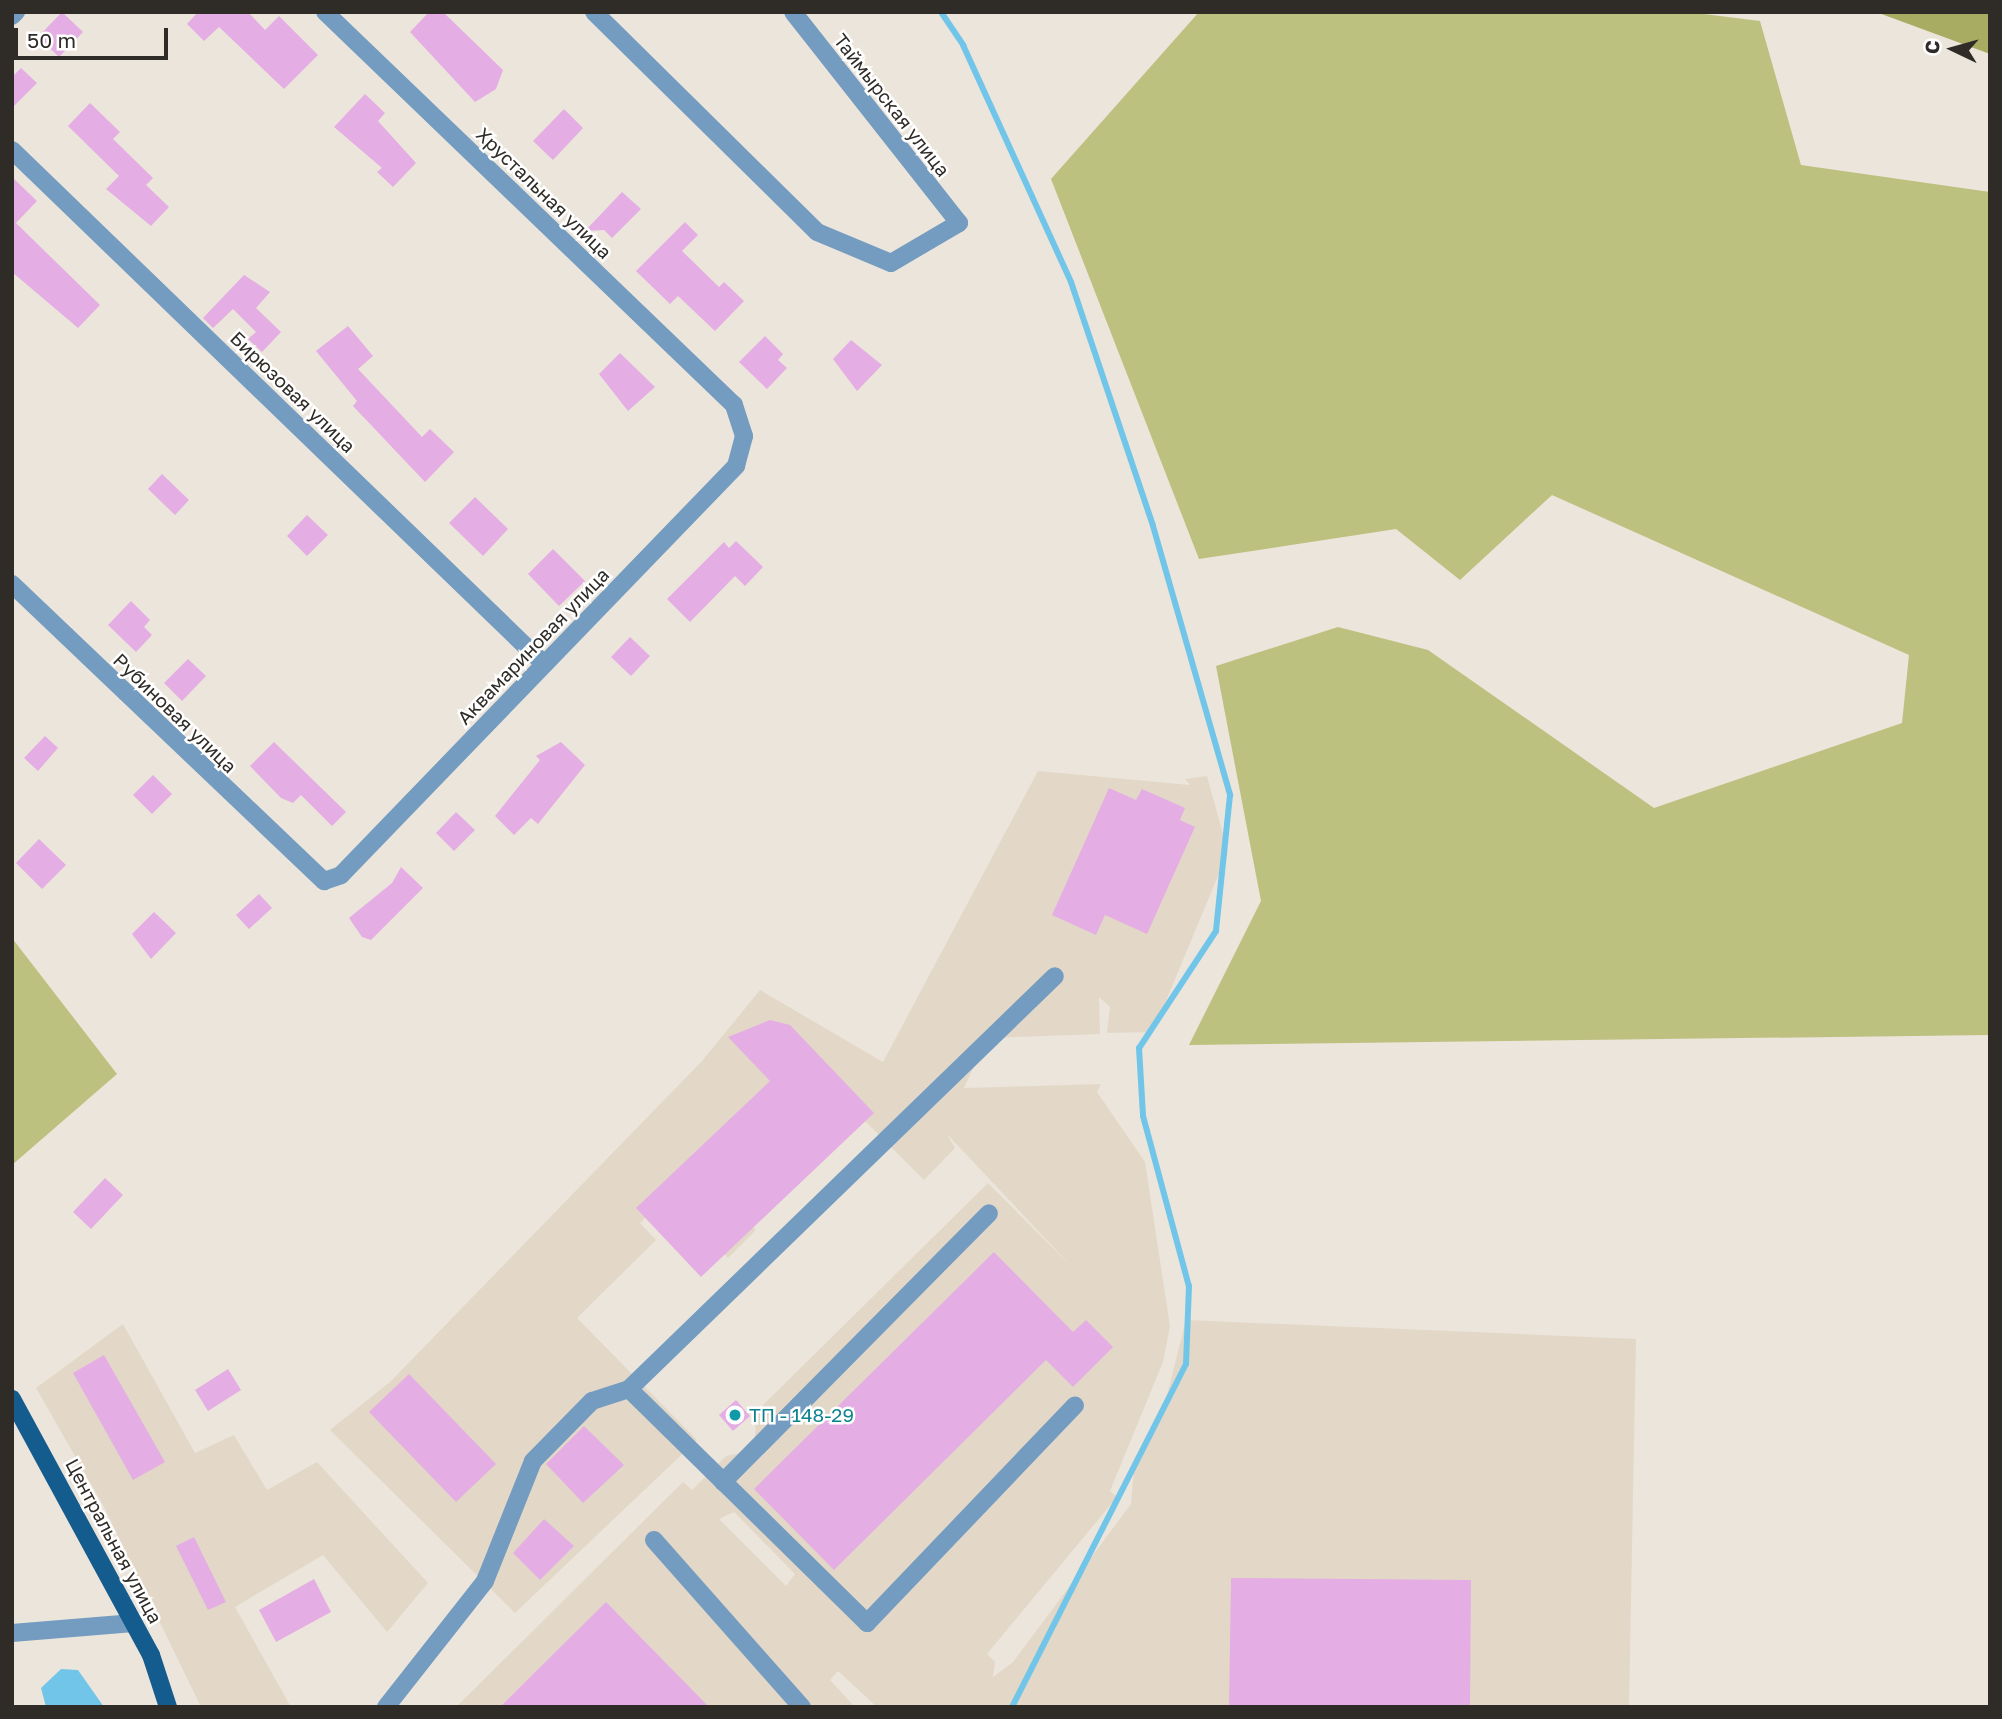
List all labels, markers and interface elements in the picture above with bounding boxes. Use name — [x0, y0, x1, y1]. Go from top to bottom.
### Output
scale bar — [18, 14, 172, 58]
north arrow — [1918, 14, 1988, 84]
text: 50 m — [27, 27, 76, 53]
street label: Таймырская улица — [829, 29, 955, 181]
text: С — [1920, 39, 1944, 55]
street label: Хрустальная улица — [472, 123, 616, 263]
street label: Бирюзовая улица — [226, 327, 360, 457]
street label: Аквамариновая улица — [452, 563, 614, 729]
street label: Рубиновая улица — [109, 649, 241, 777]
place label: ТП - 148-29 — [749, 1404, 854, 1426]
marker: ТП - 148-29 — [727, 1407, 743, 1423]
street label: Центральная улица — [61, 1455, 167, 1627]

